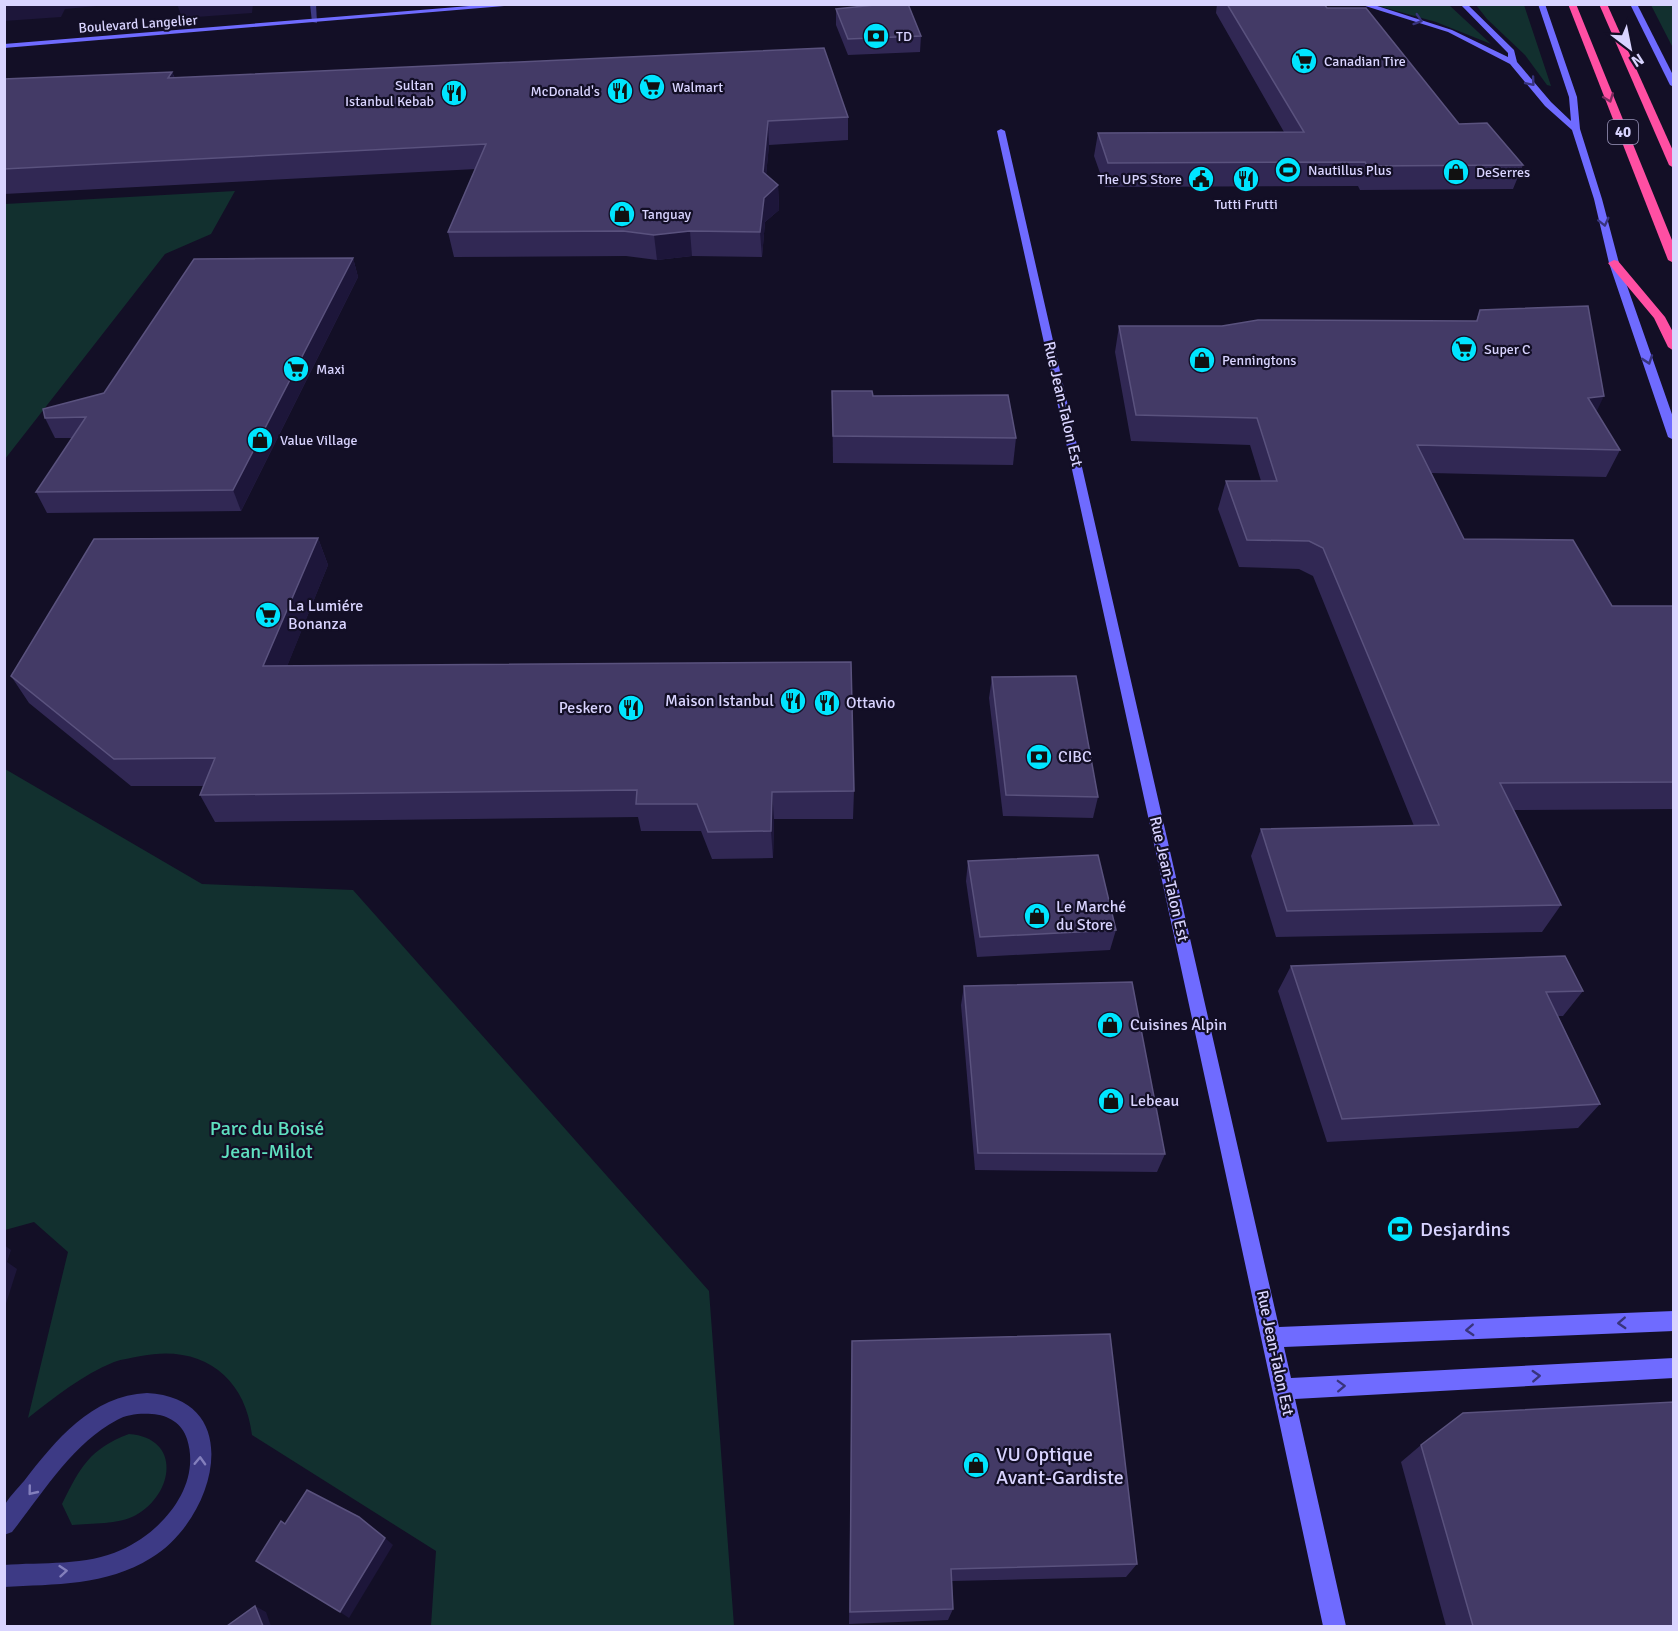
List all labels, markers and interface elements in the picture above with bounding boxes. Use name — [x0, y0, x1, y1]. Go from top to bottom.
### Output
street label: Boulevard Langelier — [78, 11, 199, 37]
one-way arrow — [1412, 13, 1423, 25]
north arrow — [1600, 18, 1660, 78]
bank icon: TD — [861, 21, 891, 51]
place label: TD — [896, 28, 912, 45]
supermarket icon: Canadian Tire — [1289, 46, 1319, 76]
text: N — [1627, 48, 1647, 71]
place label: Canadian Tire — [1324, 53, 1406, 70]
supermarket icon: Walmart — [637, 72, 667, 102]
one-way arrow — [1524, 75, 1535, 86]
restaurant icon: McDonald's — [605, 76, 635, 106]
place label: Sultan Istanbul Kebab — [345, 77, 434, 110]
restaurant icon: Sultan Istanbul Kebab — [439, 78, 469, 108]
place label: Walmart — [672, 79, 723, 96]
place label: McDonald's — [531, 83, 600, 100]
one-way arrow — [1602, 92, 1615, 103]
road number: 40 — [1608, 120, 1638, 144]
sports icon: Nautillus Plus — [1273, 155, 1303, 185]
shop icon: DeSerres — [1441, 157, 1471, 187]
place label: Nautillus Plus — [1308, 162, 1392, 179]
public building icon: The UPS Store — [1186, 164, 1216, 194]
restaurant icon: Tutti Frutti — [1231, 164, 1261, 194]
place label: DeSerres — [1476, 164, 1530, 181]
place label: The UPS Store — [1098, 171, 1182, 188]
place label: Tutti Frutti — [1214, 196, 1278, 213]
shop icon: Tanguay — [607, 199, 637, 229]
place label: Tanguay — [642, 206, 692, 223]
one-way arrow — [1596, 217, 1609, 227]
supermarket icon: Super C — [1449, 334, 1479, 364]
street label: Rue Jean-Talon Est — [1039, 339, 1087, 469]
place label: Super C — [1484, 341, 1531, 358]
shop icon: Penningtons — [1187, 345, 1217, 375]
place label: Penningtons — [1222, 352, 1296, 369]
supermarket icon: Maxi — [281, 354, 311, 384]
one-way arrow — [1640, 354, 1653, 365]
place label: Maxi — [316, 361, 345, 378]
shop icon: Value Village — [245, 425, 275, 455]
place label: Value Village — [280, 432, 358, 449]
place label: La Lumiére Bonanza — [288, 596, 363, 634]
supermarket icon: La Lumiére Bonanza — [253, 600, 283, 630]
restaurant icon: Maison Istanbul — [778, 686, 808, 716]
restaurant icon: Ottavio — [812, 688, 842, 718]
place label: Maison Istanbul — [665, 691, 774, 711]
restaurant icon: Peskero — [616, 693, 646, 723]
place label: Ottavio — [846, 693, 895, 713]
place label: Peskero — [559, 698, 612, 718]
bank icon: CIBC — [1024, 742, 1054, 772]
place label: CIBC — [1058, 747, 1092, 767]
street label: Rue Jean-Talon Est — [1145, 814, 1193, 944]
place label: Le Marché du Store — [1056, 897, 1126, 935]
shop icon: Le Marché du Store — [1022, 901, 1052, 931]
shop icon: Cuisines Alpin — [1095, 1010, 1125, 1040]
place label: Cuisines Alpin — [1130, 1015, 1227, 1035]
shop icon: Lebeau — [1096, 1086, 1126, 1116]
place label: Lebeau — [1130, 1091, 1179, 1111]
park label: Parc du Boisé Jean-Milot — [210, 1116, 324, 1164]
bank icon: Desjardins — [1385, 1214, 1415, 1244]
place label: Desjardins — [1420, 1217, 1510, 1242]
street label: Rue Jean-Talon Est — [1252, 1288, 1298, 1418]
one-way arrow — [1617, 1317, 1626, 1330]
one-way arrow — [1466, 1324, 1475, 1337]
one-way arrow — [1531, 1369, 1540, 1382]
one-way arrow — [1337, 1380, 1346, 1393]
place label: VU Optique Avant-Gardiste — [996, 1442, 1124, 1490]
shop icon: VU Optique Avant-Gardiste — [961, 1450, 991, 1480]
one-way arrow — [193, 1456, 206, 1465]
one-way arrow — [28, 1484, 39, 1495]
one-way arrow — [58, 1565, 67, 1578]

